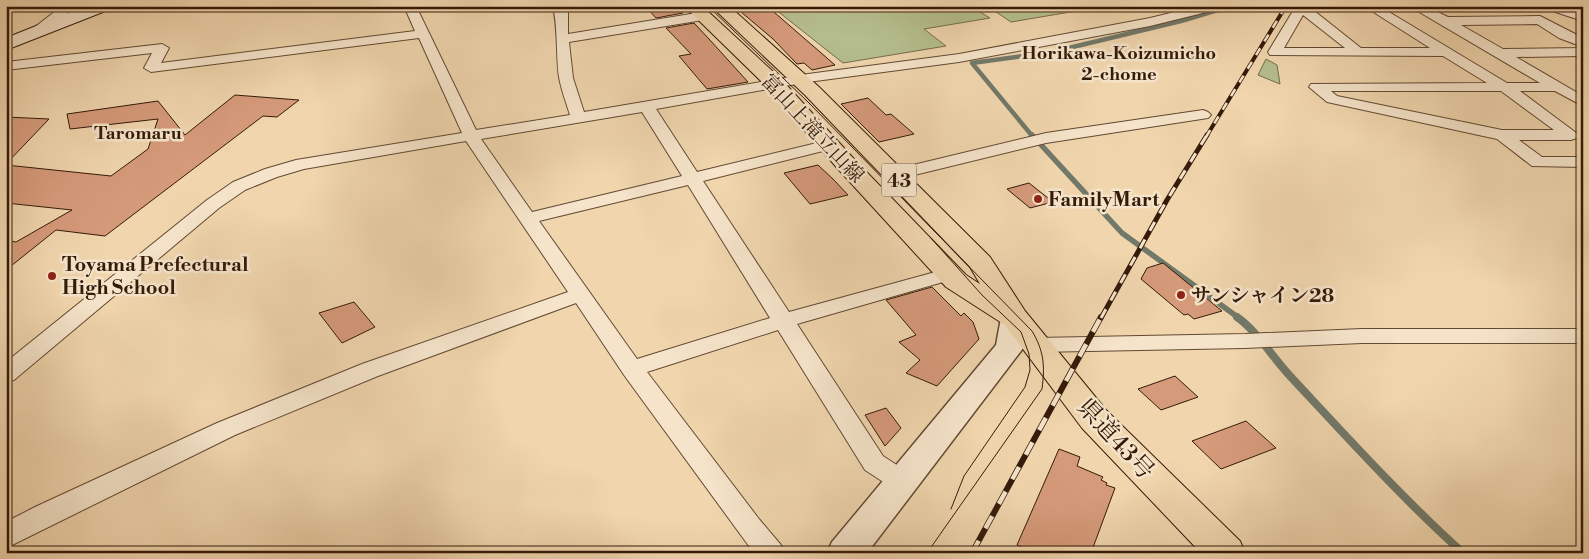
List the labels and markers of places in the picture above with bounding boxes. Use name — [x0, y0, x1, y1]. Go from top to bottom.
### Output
place label: FamilyMart — [1048, 188, 1160, 213]
marker: FamilyMart — [1032, 193, 1044, 205]
place label: Toyama Prefectural High School — [62, 253, 249, 301]
marker: Toyama Prefectural High School — [46, 270, 58, 282]
place label: サンシャイン28 — [1191, 284, 1335, 309]
marker: サンシャイン28 — [1175, 289, 1187, 301]

